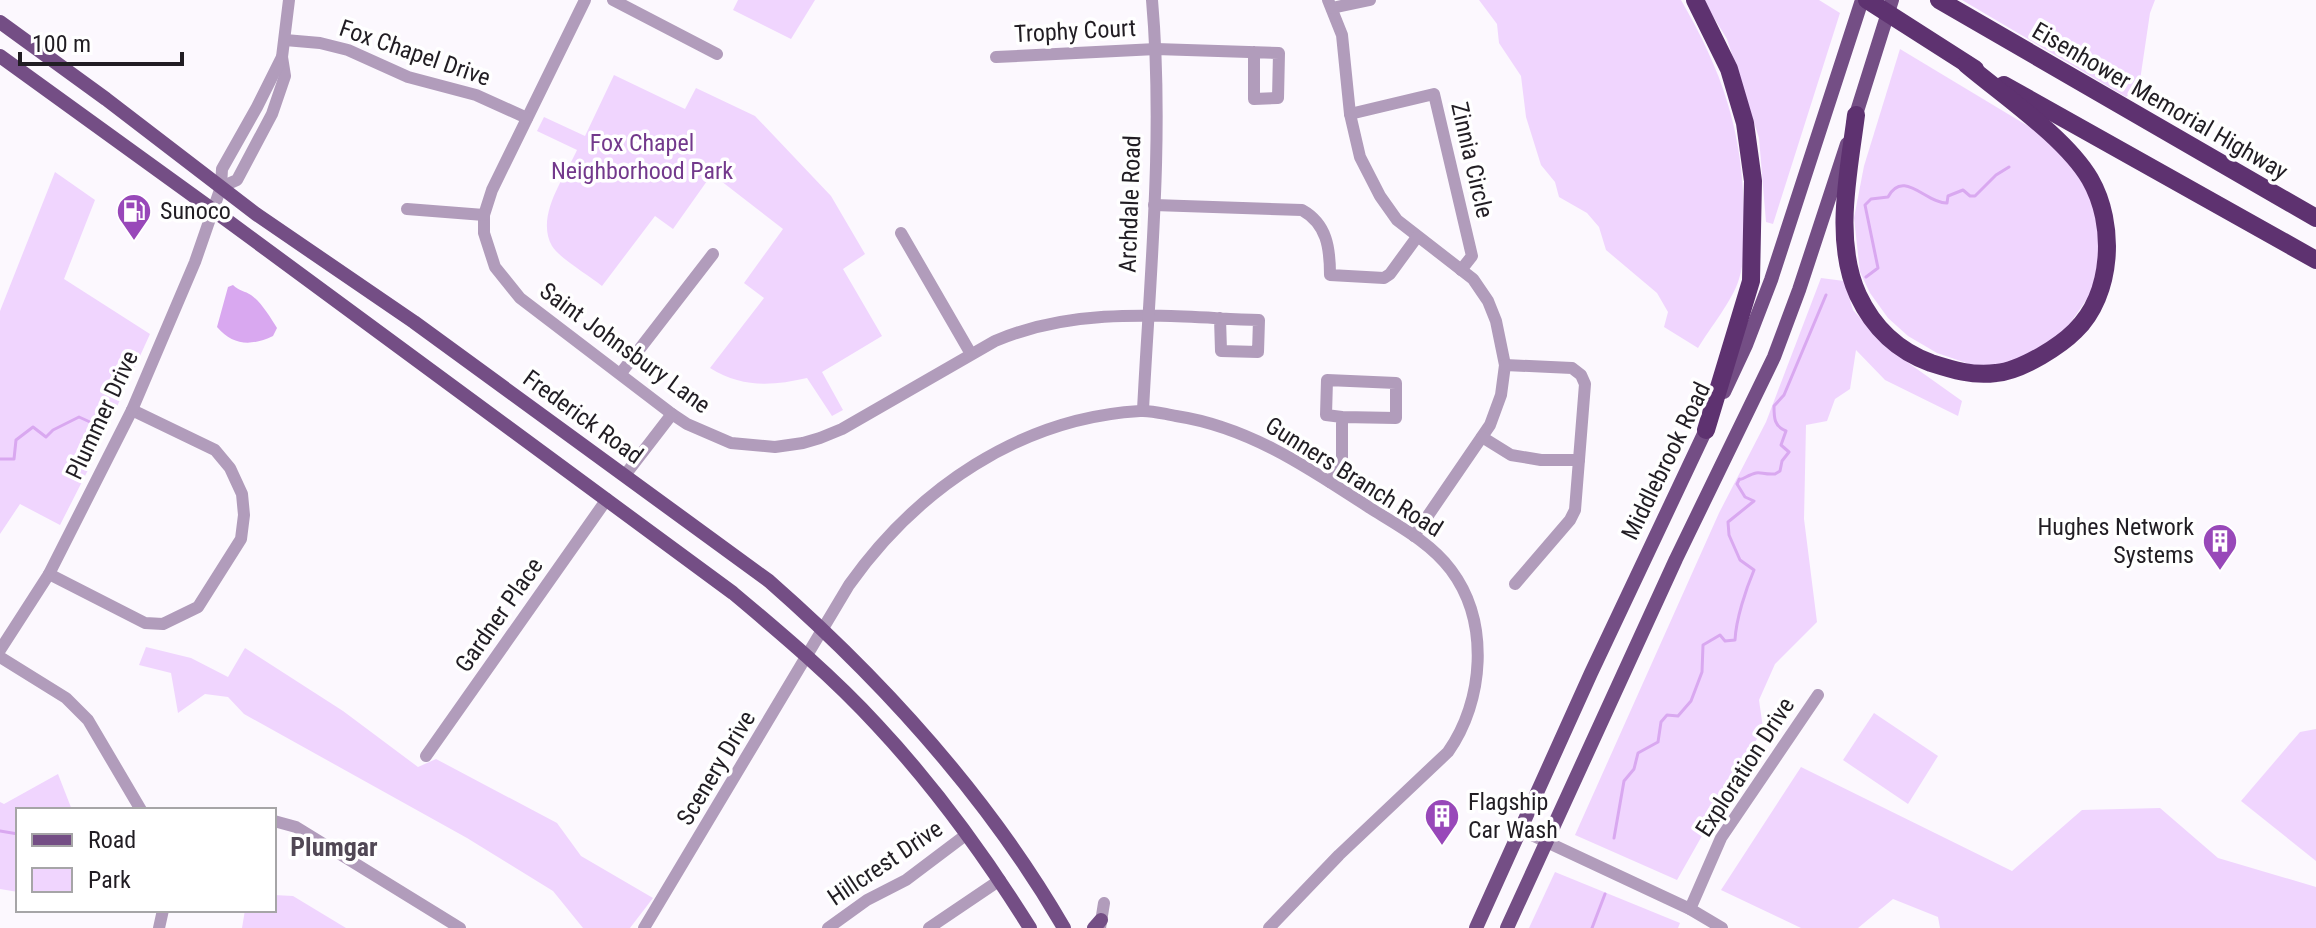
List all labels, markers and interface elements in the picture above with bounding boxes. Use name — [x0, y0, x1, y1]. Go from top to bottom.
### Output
street label: Fox Chapel Drive — [336, 14, 494, 92]
street label: Trophy Court — [1013, 14, 1137, 48]
scale bar — [20, 16, 182, 66]
street label: Eisenhower Memorial Highway — [2027, 16, 2293, 186]
text: 100 m — [32, 30, 91, 58]
street label: Zinnia Circle — [1445, 99, 1499, 221]
park label: Fox Chapel Neighborhood Park — [551, 129, 733, 185]
street label: Archdale Road — [1114, 135, 1146, 273]
fuel station icon: Sunoco — [115, 192, 153, 242]
place label: Sunoco — [160, 197, 231, 225]
street label: Saint Johnsbury Lane — [534, 277, 716, 419]
street label: Plummer Drive — [60, 346, 144, 484]
street label: Frederick Road — [518, 364, 648, 470]
street label: Middlebrook Road — [1616, 378, 1716, 544]
street label: Gunners Branch Road — [1260, 411, 1448, 543]
place label: Hughes Network Systems — [2037, 513, 2194, 569]
building icon: Hughes Network Systems — [2201, 522, 2239, 572]
street label: Gardner Place — [449, 552, 549, 678]
street label: Exploration Drive — [1690, 692, 1800, 842]
street label: Scenery Drive — [671, 706, 761, 830]
place label: Flagship Car Wash — [1468, 788, 1558, 844]
building icon: Flagship Car Wash — [1423, 797, 1461, 847]
legend — [16, 808, 276, 912]
street label: Hillcrest Drive — [822, 814, 948, 912]
text: Road — [88, 826, 136, 854]
district label: Plumgar — [290, 832, 378, 862]
text: Park — [88, 866, 131, 894]

